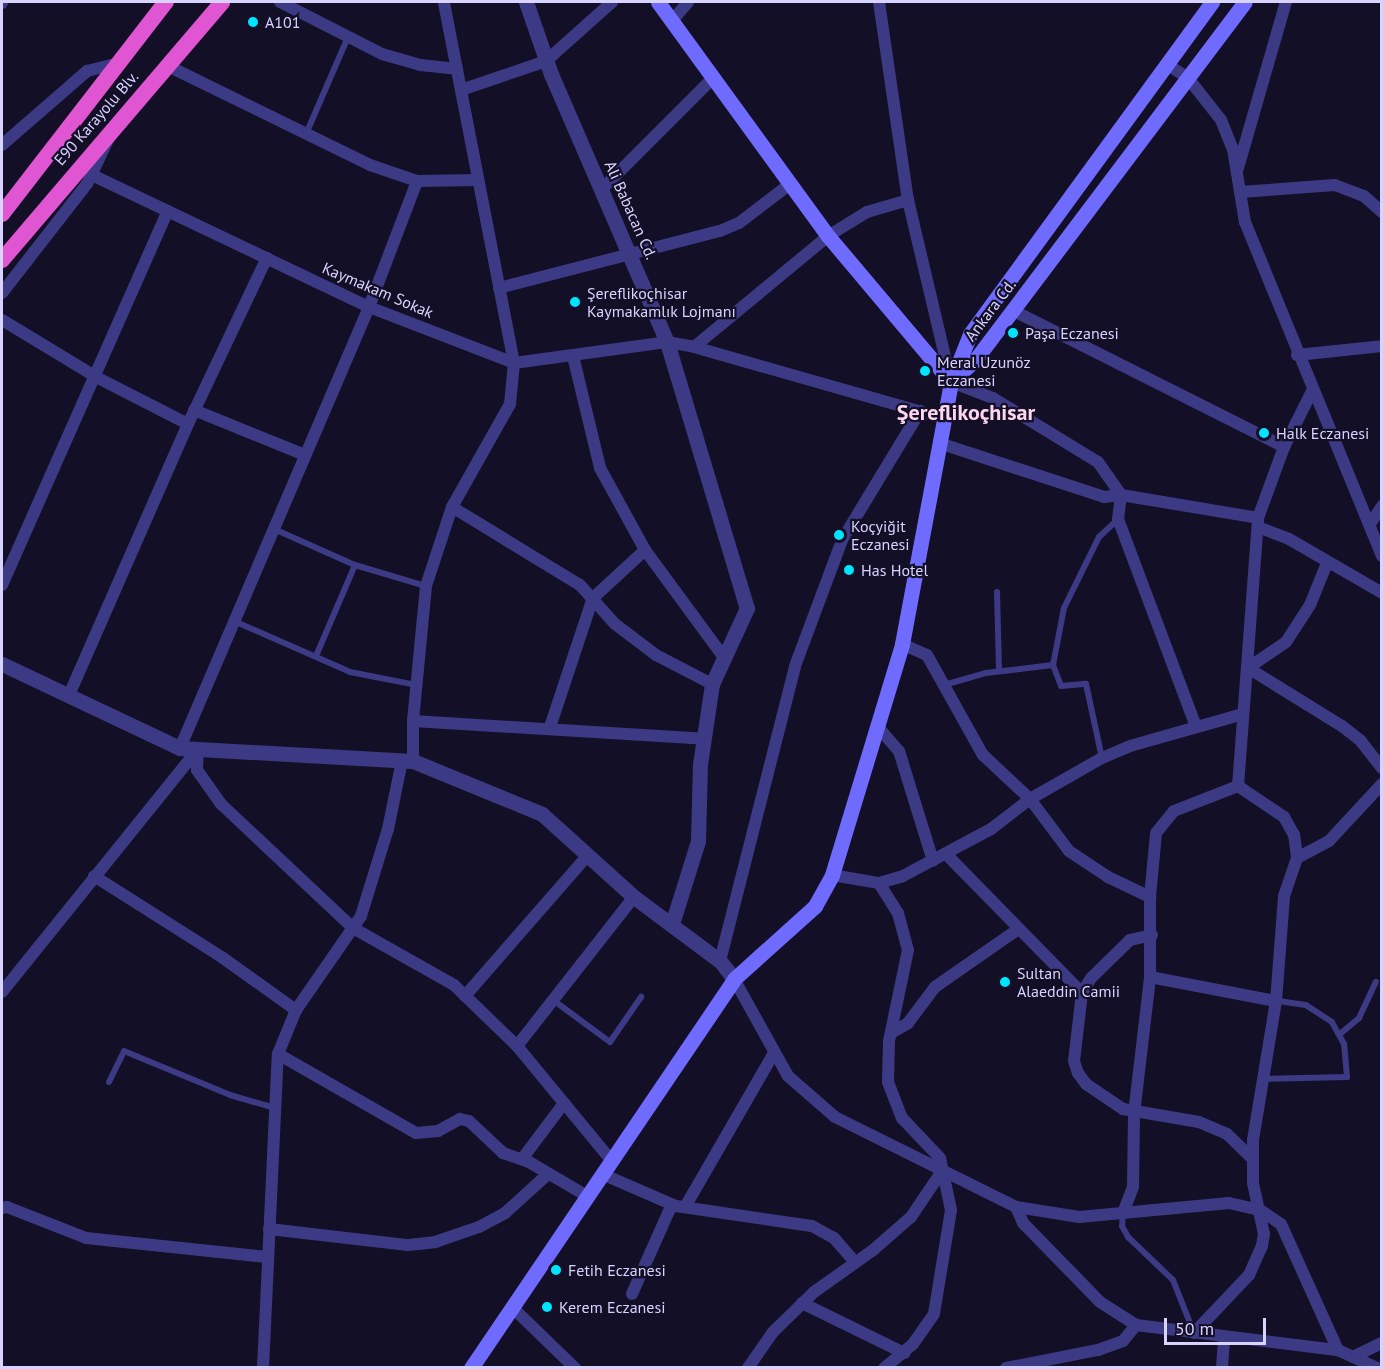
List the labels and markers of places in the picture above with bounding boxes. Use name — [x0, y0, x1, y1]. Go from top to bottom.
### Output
place label: A101 — [265, 12, 301, 32]
marker: A101 — [246, 15, 260, 29]
place label: Şereflikoçhisar Kaymakamlık Lojmanı — [587, 283, 736, 321]
marker: Şereflikoçhisar Kaymakamlık Lojmanı — [568, 295, 582, 309]
place label: Paşa Eczanesi — [1025, 323, 1119, 343]
marker: Paşa Eczanesi — [1006, 326, 1020, 340]
place label: Meral Uzunöz Eczanesi — [937, 352, 1031, 390]
marker: Meral Uzunöz Eczanesi — [918, 364, 932, 378]
place label: Halk Eczanesi — [1276, 423, 1370, 443]
marker: Halk Eczanesi — [1257, 426, 1271, 440]
place label: Koçyiğit Eczanesi — [851, 516, 910, 554]
marker: Koçyiğit Eczanesi — [832, 528, 846, 542]
place label: Has Hotel — [861, 560, 928, 580]
marker: Has Hotel — [842, 563, 856, 577]
place label: Sultan Alaeddin Camii — [1017, 963, 1120, 1001]
marker: Sultan Alaeddin Camii — [998, 975, 1012, 989]
place label: Fetih Eczanesi — [568, 1260, 666, 1280]
marker: Fetih Eczanesi — [549, 1263, 563, 1277]
place label: Kerem Eczanesi — [559, 1297, 665, 1317]
marker: Kerem Eczanesi — [540, 1300, 554, 1314]

